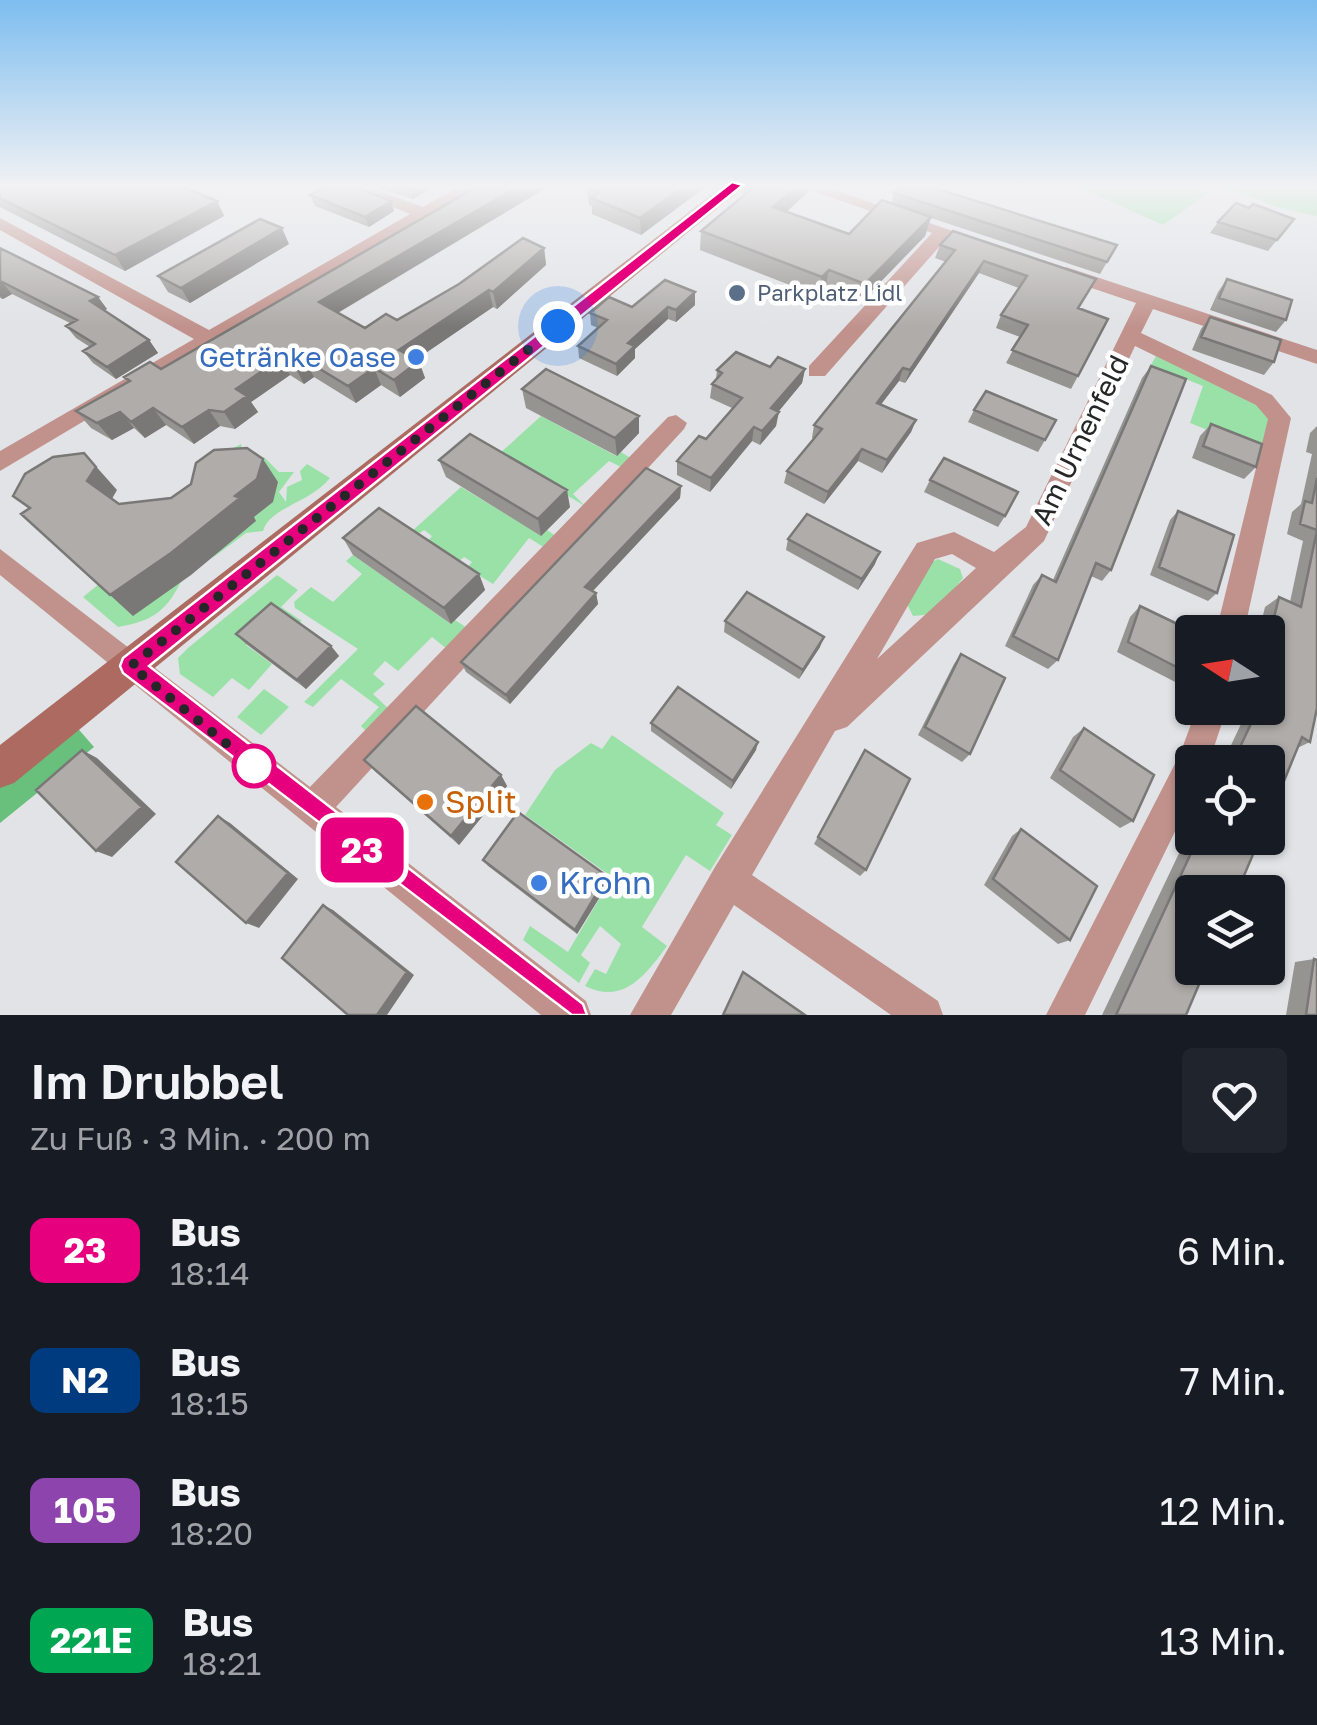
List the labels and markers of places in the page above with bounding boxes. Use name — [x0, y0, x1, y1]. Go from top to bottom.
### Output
place label: Parkplatz Lidl — [757, 279, 902, 306]
marker: Parkplatz Lidl — [726, 282, 748, 304]
place label: Getränke Oase — [199, 340, 396, 373]
marker: Getränke Oase — [405, 346, 427, 368]
unlabelled marker — [233, 745, 275, 787]
place label: Split — [445, 782, 517, 820]
marker: Split — [414, 791, 436, 813]
place label: Krohn — [559, 863, 652, 901]
marker: Krohn — [528, 872, 550, 894]

